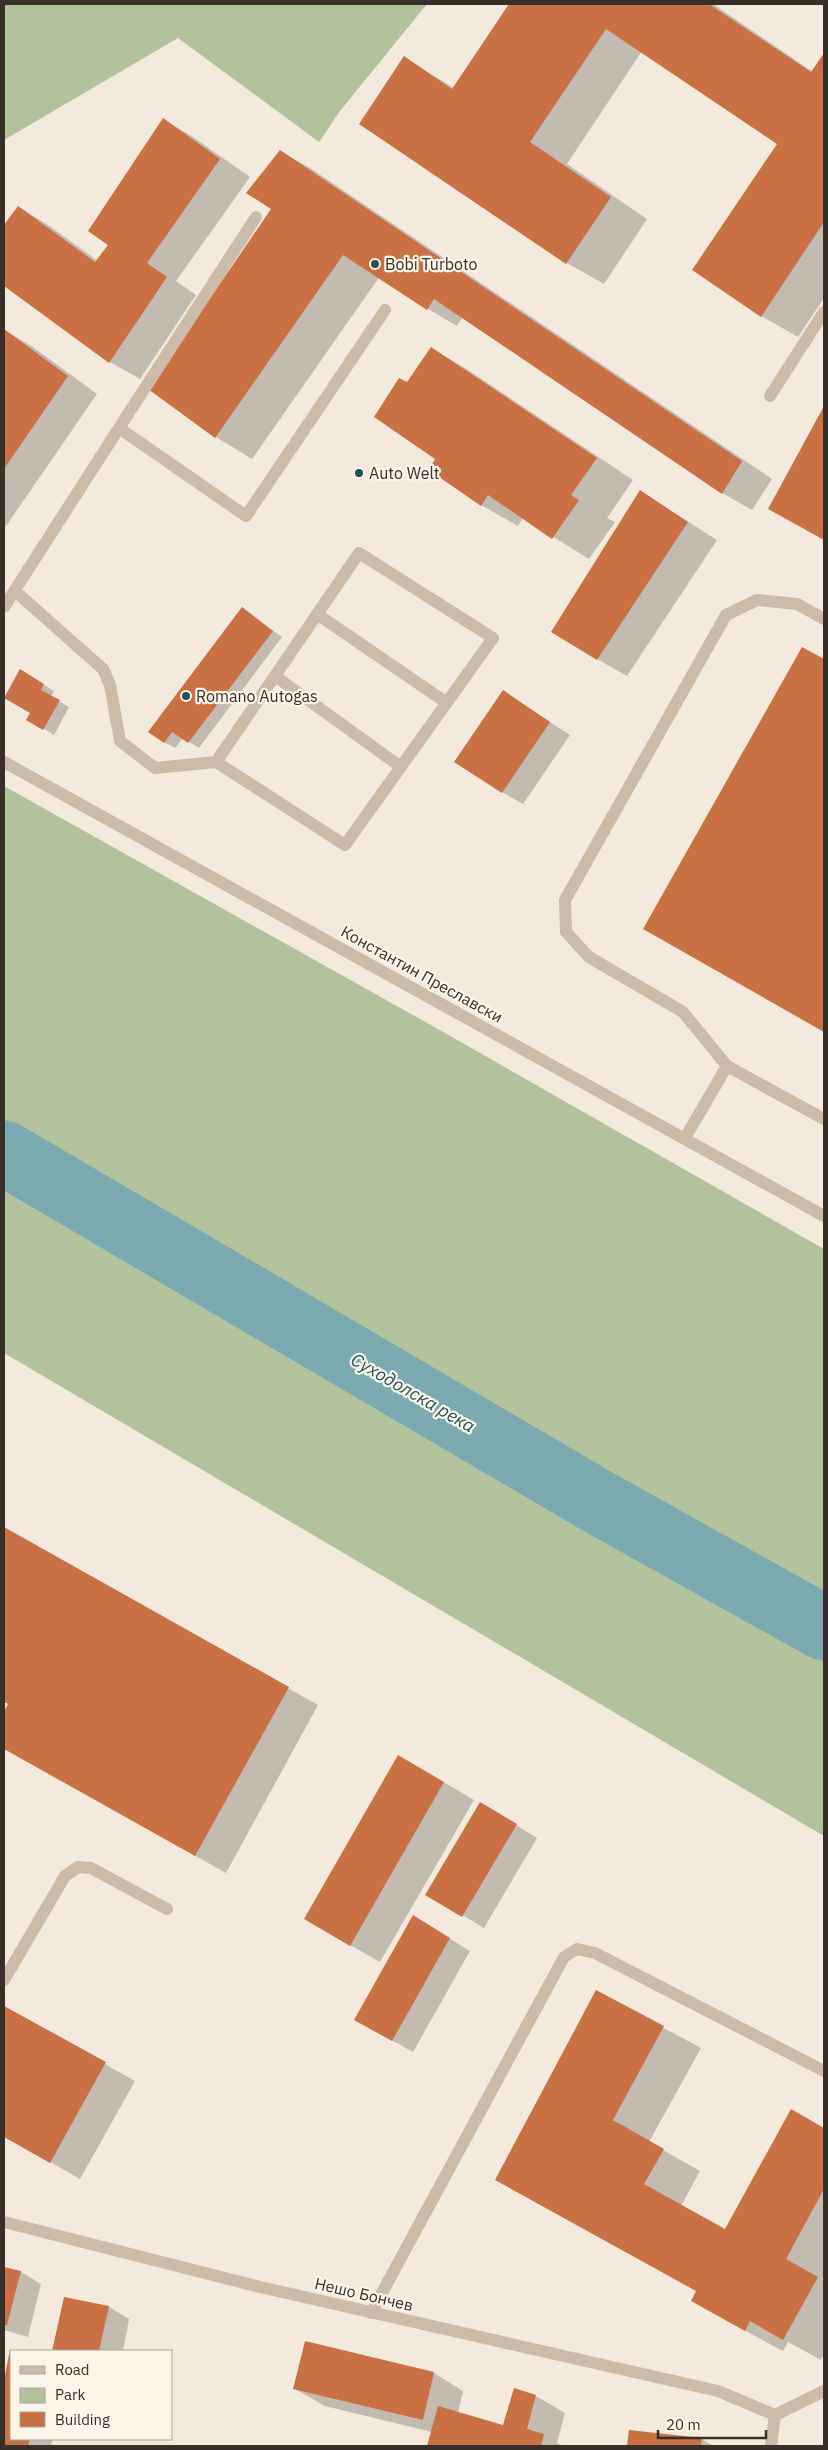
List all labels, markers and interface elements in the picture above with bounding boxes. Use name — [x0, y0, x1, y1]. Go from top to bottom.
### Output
place label: Bobi Turboto — [385, 254, 478, 274]
marker: Bobi Turboto — [369, 258, 381, 270]
place label: Auto Welt — [369, 463, 439, 483]
marker: Auto Welt — [353, 467, 365, 479]
place label: Romano Autogas — [196, 686, 318, 706]
marker: Romano Autogas — [180, 690, 192, 702]
street label: Константин Преславски — [338, 921, 506, 1027]
water label: Суходолска река — [347, 1348, 479, 1437]
street label: Нешо Бончев — [313, 2273, 415, 2315]
legend — [10, 2350, 172, 2440]
text: Road — [55, 2360, 90, 2379]
text: Park — [55, 2385, 85, 2404]
scale bar — [658, 2408, 766, 2440]
text: Building — [55, 2410, 110, 2429]
text: 20 m — [666, 2415, 701, 2434]

